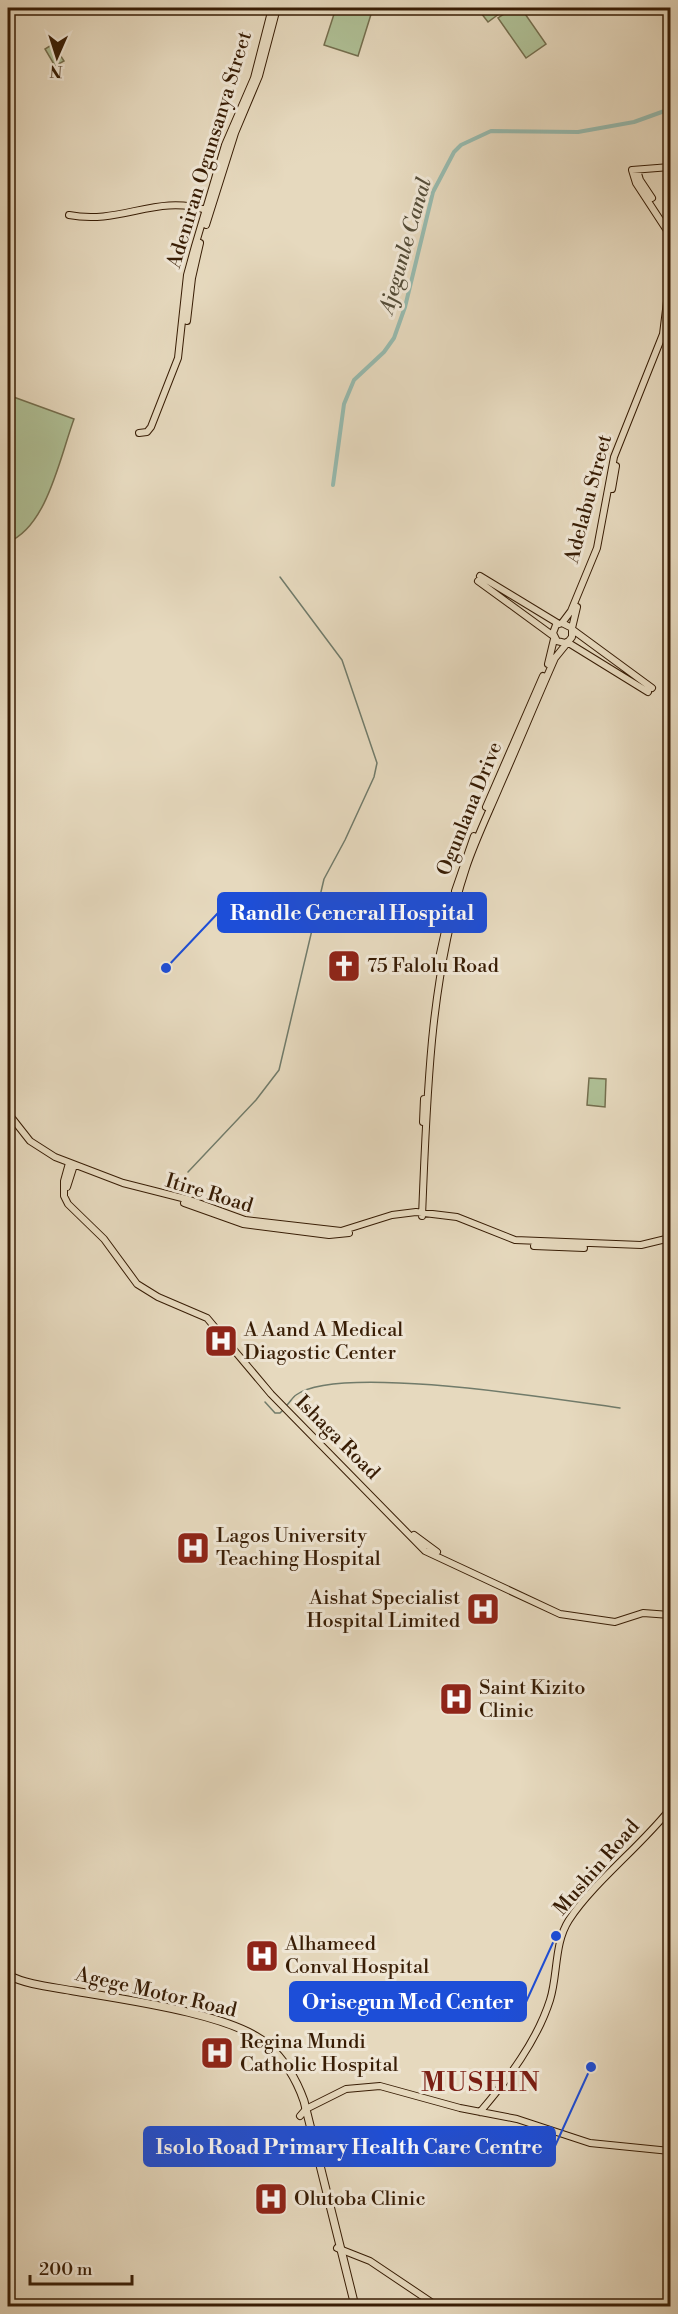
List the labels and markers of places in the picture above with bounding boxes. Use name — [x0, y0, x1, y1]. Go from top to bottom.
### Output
callout: Randle General Hospital — [218, 893, 486, 932]
church icon: 75 Falolu Road — [326, 948, 362, 984]
place label: 75 Falolu Road — [367, 954, 499, 979]
place label: A Aand A Medical Diagostic Center — [243, 1318, 403, 1366]
hospital icon: A Aand A Medical Diagostic Center — [203, 1323, 239, 1359]
place label: Lagos University Teaching Hospital — [216, 1524, 381, 1572]
hospital icon: Lagos University Teaching Hospital — [175, 1530, 211, 1566]
place label: Aishat Specialist Hospital Limited — [306, 1586, 461, 1634]
hospital icon: Aishat Specialist Hospital Limited — [465, 1591, 501, 1627]
place label: Saint Kizito Clinic — [479, 1676, 586, 1724]
hospital icon: Saint Kizito Clinic — [438, 1681, 474, 1717]
place label: Alhameed Conval Hospital — [284, 1932, 429, 1980]
hospital icon: Alhameed Conval Hospital — [244, 1938, 280, 1974]
callout: Orisegun Med Center — [290, 1982, 526, 2021]
place label: Regina Mundi Catholic Hospital — [240, 2030, 399, 2078]
hospital icon: Regina Mundi Catholic Hospital — [199, 2035, 235, 2071]
callout: Isolo Road Primary Health Care Centre — [144, 2127, 555, 2166]
hospital icon: Olutoba Clinic — [253, 2181, 289, 2217]
place label: Olutoba Clinic — [294, 2187, 426, 2212]

